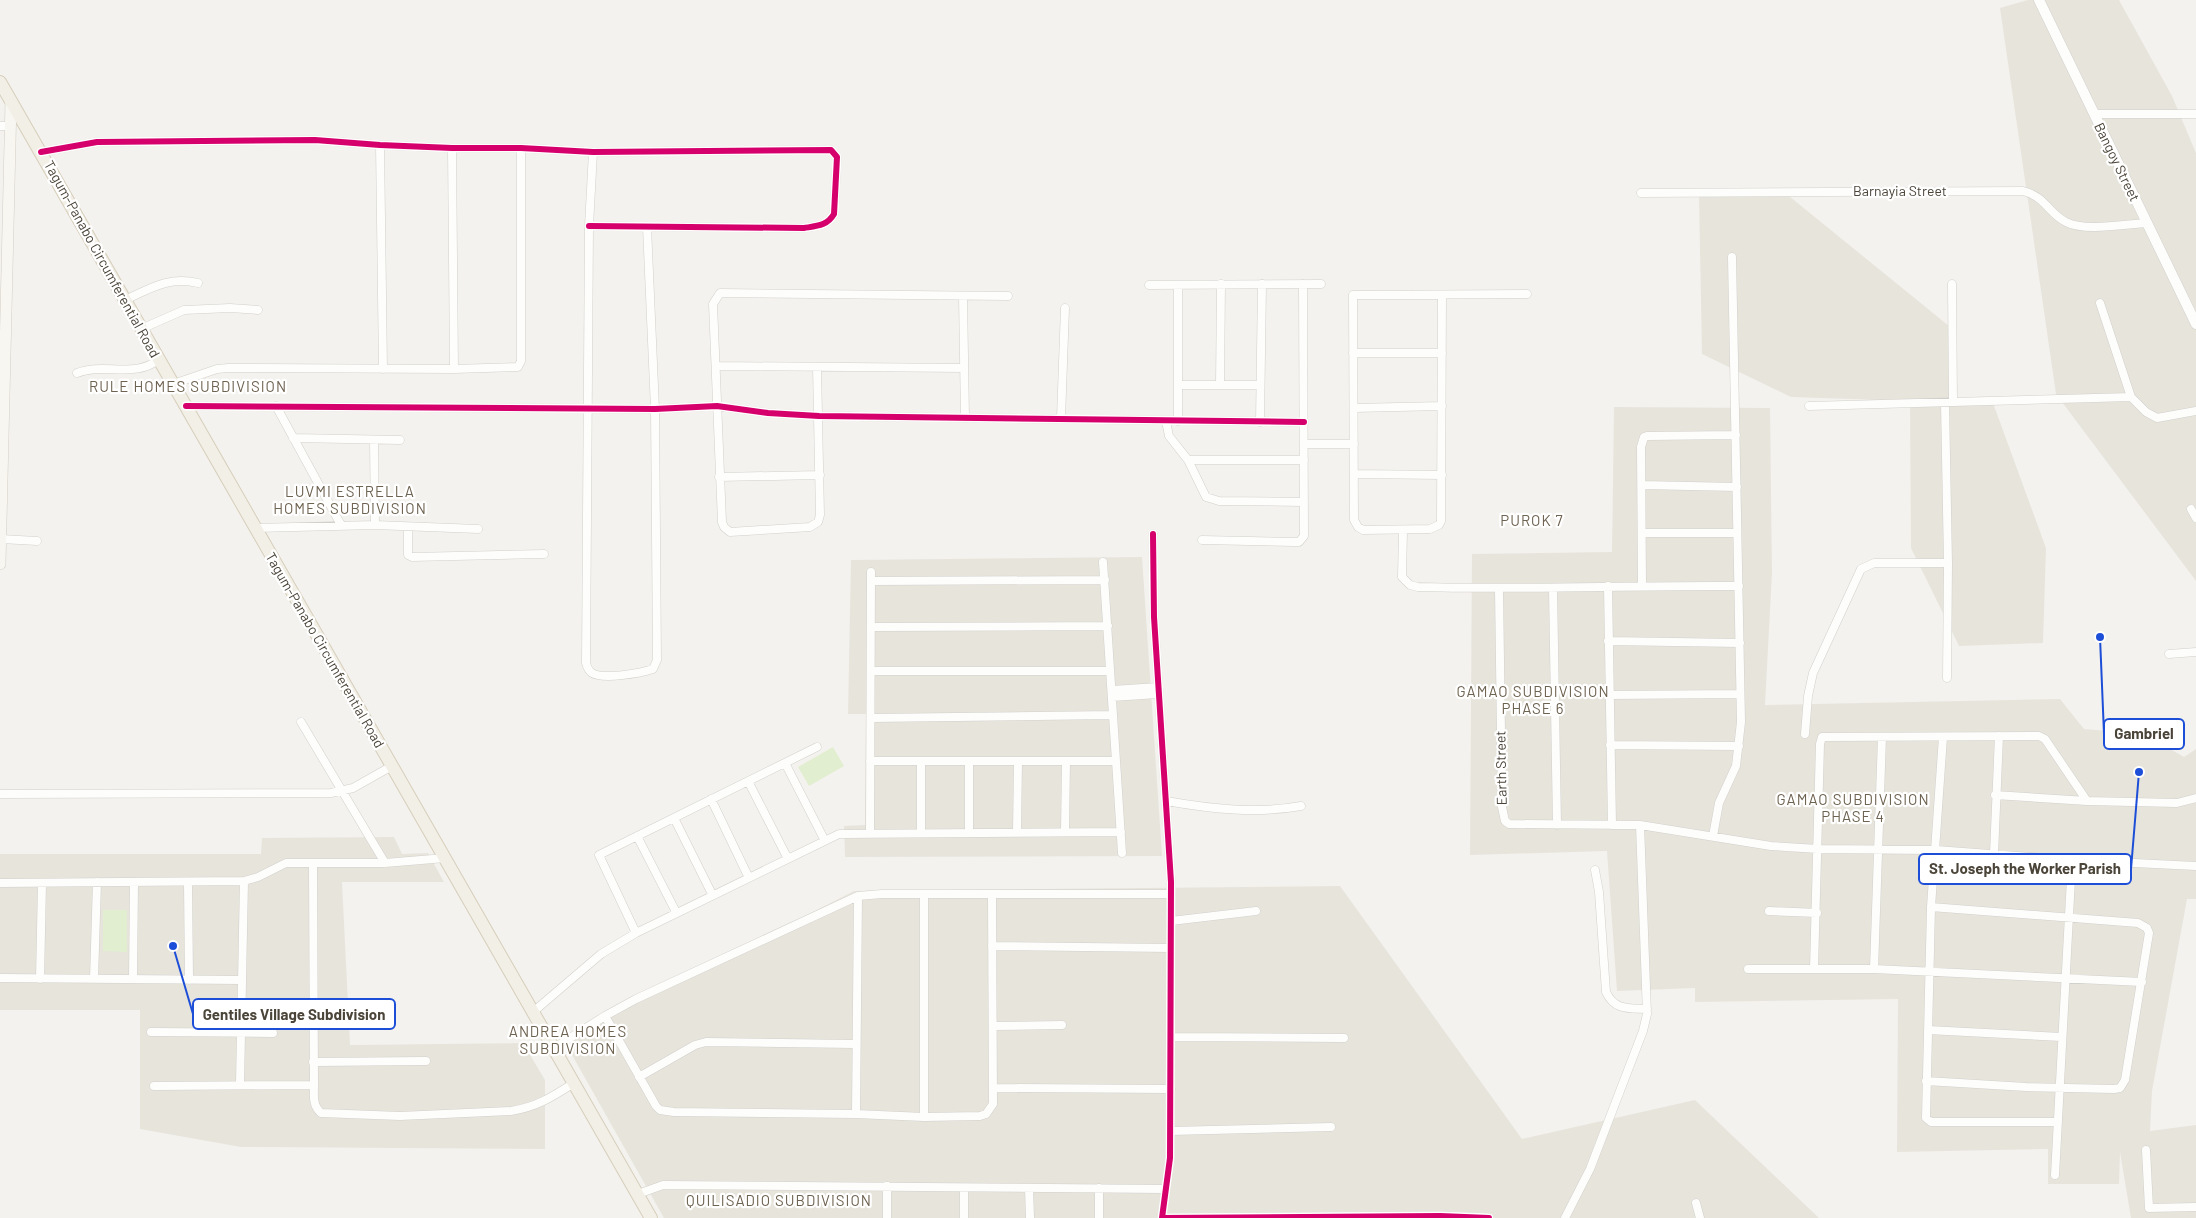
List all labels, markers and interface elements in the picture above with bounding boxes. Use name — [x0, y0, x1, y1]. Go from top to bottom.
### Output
street label: Bangoy Street — [2091, 120, 2144, 204]
street label: Tagum-Panabo Circumferential Road — [41, 157, 164, 360]
street label: Barnayia Street — [1853, 182, 1947, 199]
district label: RULE HOMES SUBDIVISION — [89, 377, 287, 395]
district label: LUVMI ESTRELLA HOMES SUBDIVISION — [273, 482, 427, 517]
district label: PUROK 7 — [1500, 511, 1564, 529]
street label: Tagum-Panabo Circumferential Road — [262, 549, 389, 751]
district label: GAMAO SUBDIVISION PHASE 6 — [1456, 682, 1610, 717]
callout: Gambriel — [2104, 719, 2184, 749]
text: Gambriel — [2114, 724, 2174, 742]
street label: Earth Street — [1491, 731, 1510, 805]
district label: GAMAO SUBDIVISION PHASE 4 — [1776, 790, 1930, 825]
callout: St. Joseph the Worker Parish — [1919, 854, 2131, 884]
text: St. Joseph the Worker Parish — [1929, 859, 2121, 877]
callout: Gentiles Village Subdivision — [193, 999, 395, 1029]
text: Gentiles Village Subdivision — [203, 1005, 385, 1023]
district label: ANDREA HOMES SUBDIVISION — [509, 1022, 627, 1057]
district label: QUILISADIO SUBDIVISION — [686, 1191, 872, 1209]

